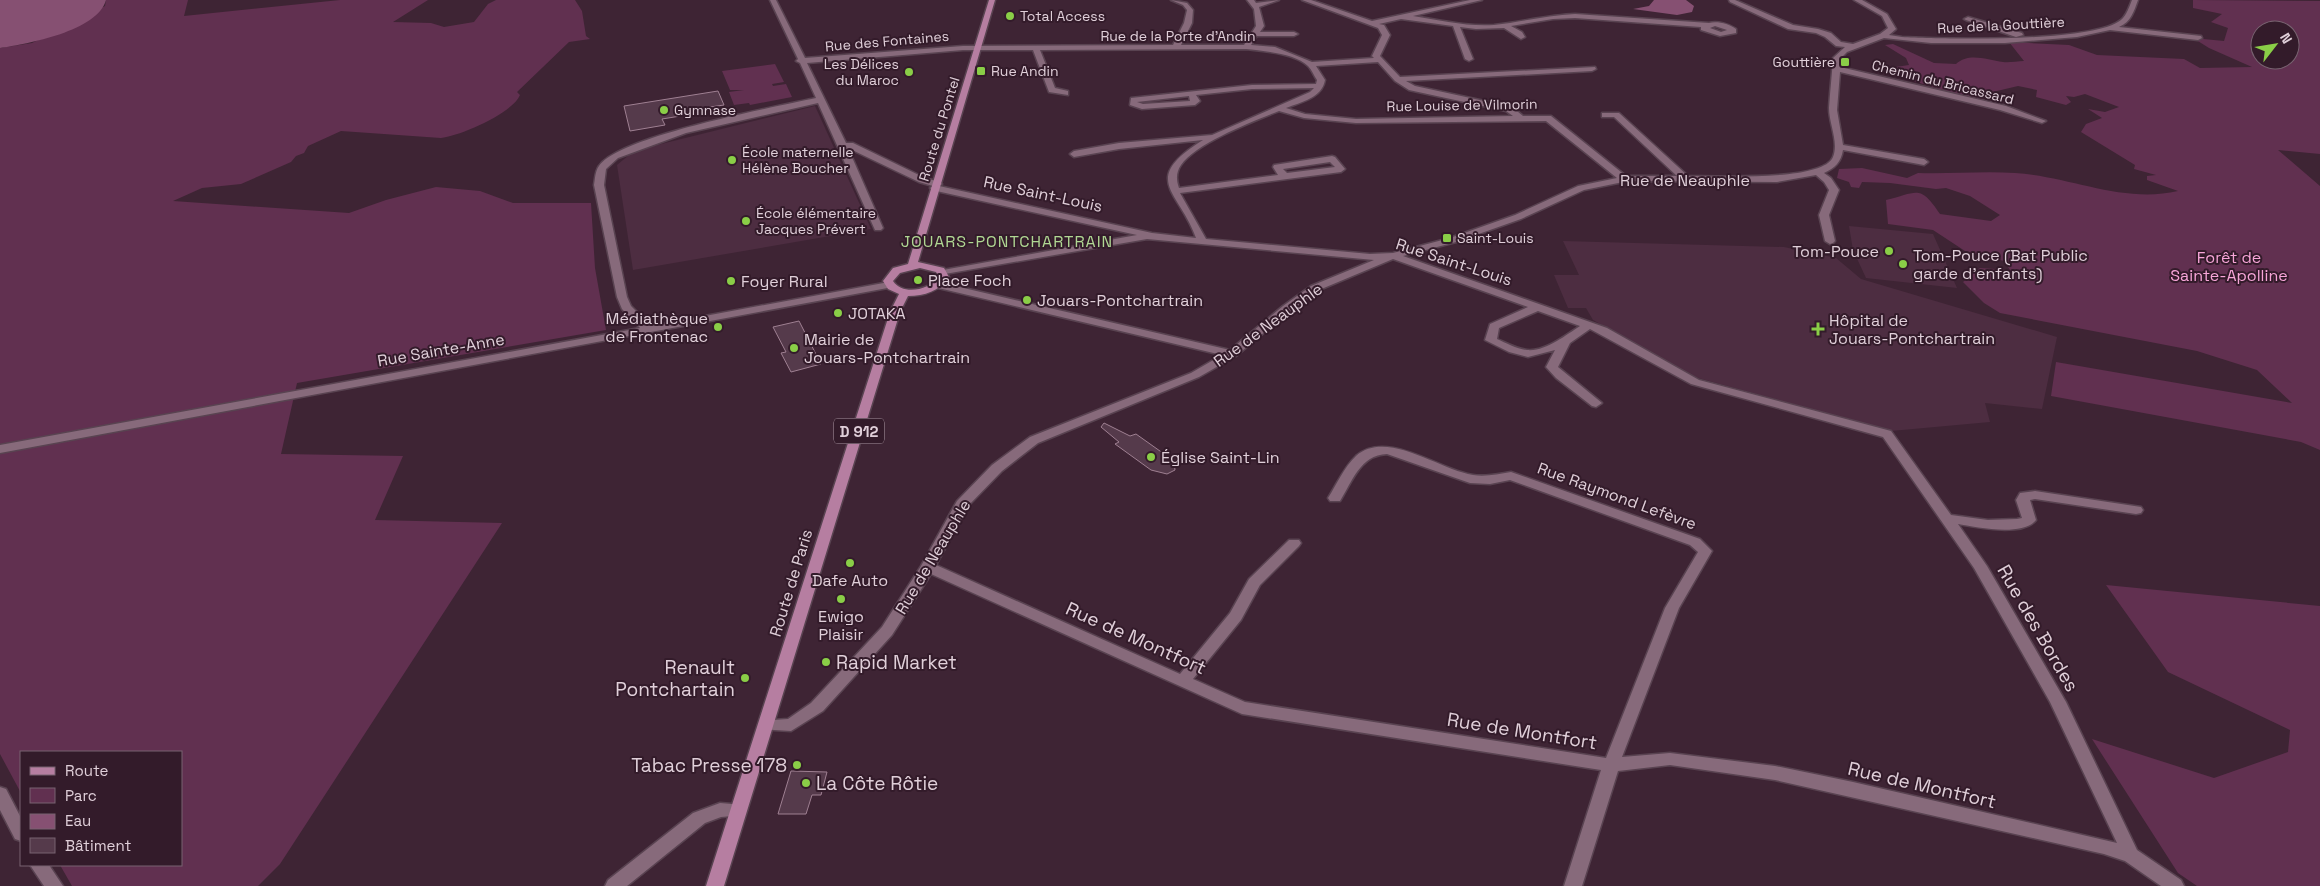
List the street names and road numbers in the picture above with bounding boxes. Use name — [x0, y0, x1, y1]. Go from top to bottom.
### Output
street label: Rue de la Gouttière — [1937, 13, 2065, 37]
street label: Rue des Fontaines — [824, 27, 950, 55]
street label: Rue de la Porte d'Andin — [1100, 27, 1256, 45]
street label: Chemin du Bricassard — [1870, 56, 2016, 108]
street label: Route du Pontel — [915, 75, 963, 183]
street label: Rue Louise de Vilmorin — [1386, 95, 1538, 115]
street label: Rue de Neauphle — [1620, 170, 1750, 191]
street label: Rue Saint-Louis — [982, 171, 1104, 217]
street label: Rue Saint-Louis — [1393, 233, 1515, 291]
street label: Rue de Neauphle — [1209, 278, 1327, 372]
street label: Rue Sainte-Anne — [376, 328, 506, 372]
road number: D 912 — [834, 418, 884, 444]
street label: Rue Raymond Lefèvre — [1535, 457, 1699, 535]
street label: Rue de Neauphle — [891, 496, 975, 618]
street label: Route de Paris — [765, 527, 817, 639]
street label: Rue des Bordes — [1991, 560, 2085, 696]
street label: Rue de Montfort — [1062, 596, 1210, 680]
street label: Rue de Montfort — [1445, 707, 1599, 755]
street label: Rue de Montfort — [1845, 756, 1999, 814]

